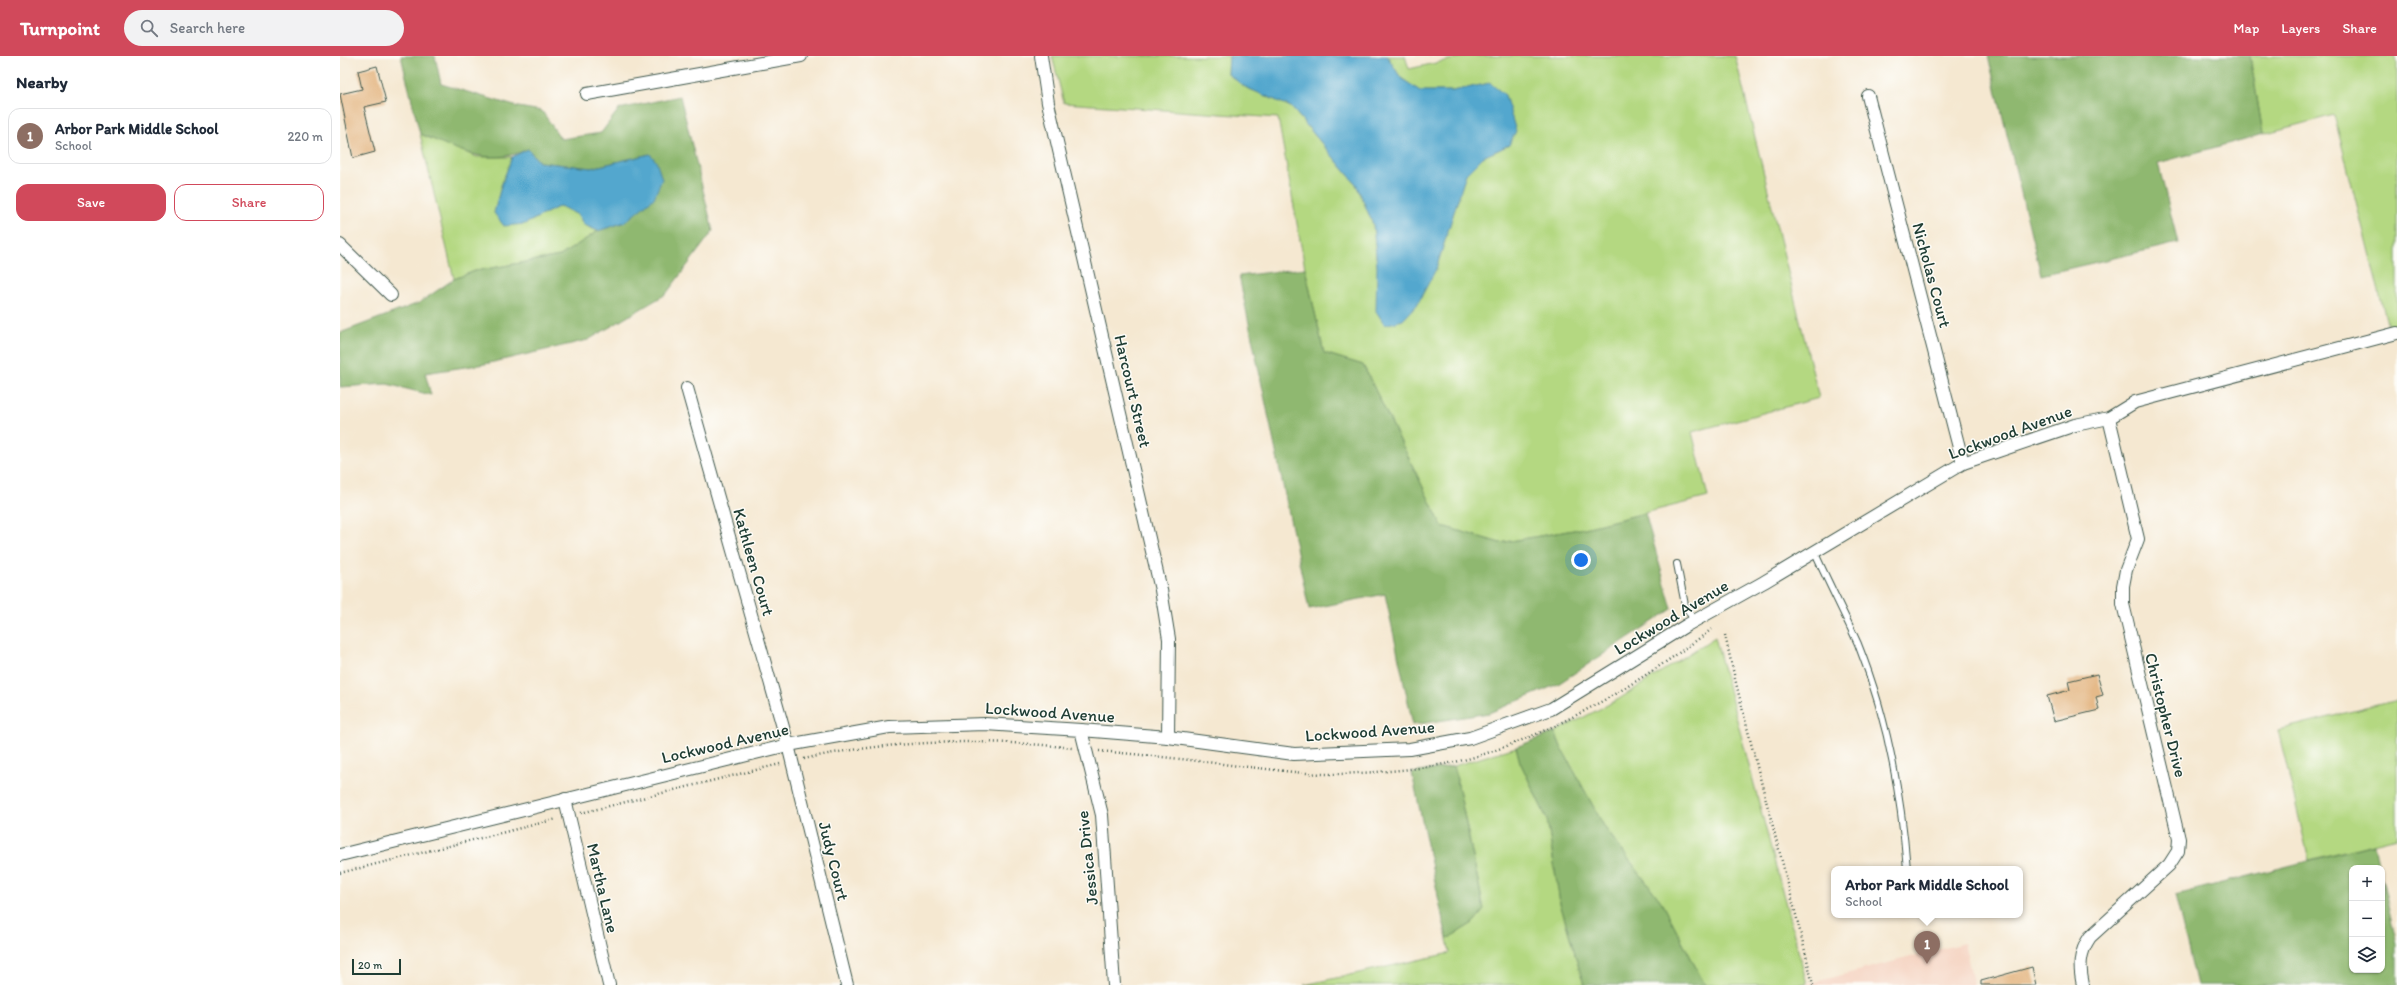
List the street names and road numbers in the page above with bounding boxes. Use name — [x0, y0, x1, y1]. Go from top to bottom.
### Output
street label: Nicholas Court — [1908, 220, 1956, 330]
street label: Harcourt Street — [1110, 333, 1156, 449]
street label: Lockwood Avenue — [1946, 400, 2074, 464]
street label: Kathleen Court — [729, 506, 779, 618]
street label: Lockwood Avenue — [1610, 575, 1732, 659]
street label: Christopher Drive — [2141, 651, 2191, 779]
street label: Lockwood Avenue — [984, 697, 1116, 727]
street label: Lockwood Avenue — [1304, 716, 1436, 746]
street label: Lockwood Avenue — [659, 719, 791, 767]
street label: Jessica Drive — [1072, 810, 1102, 906]
street label: Judy Court — [815, 819, 853, 903]
street label: Martha Lane — [583, 841, 623, 935]

